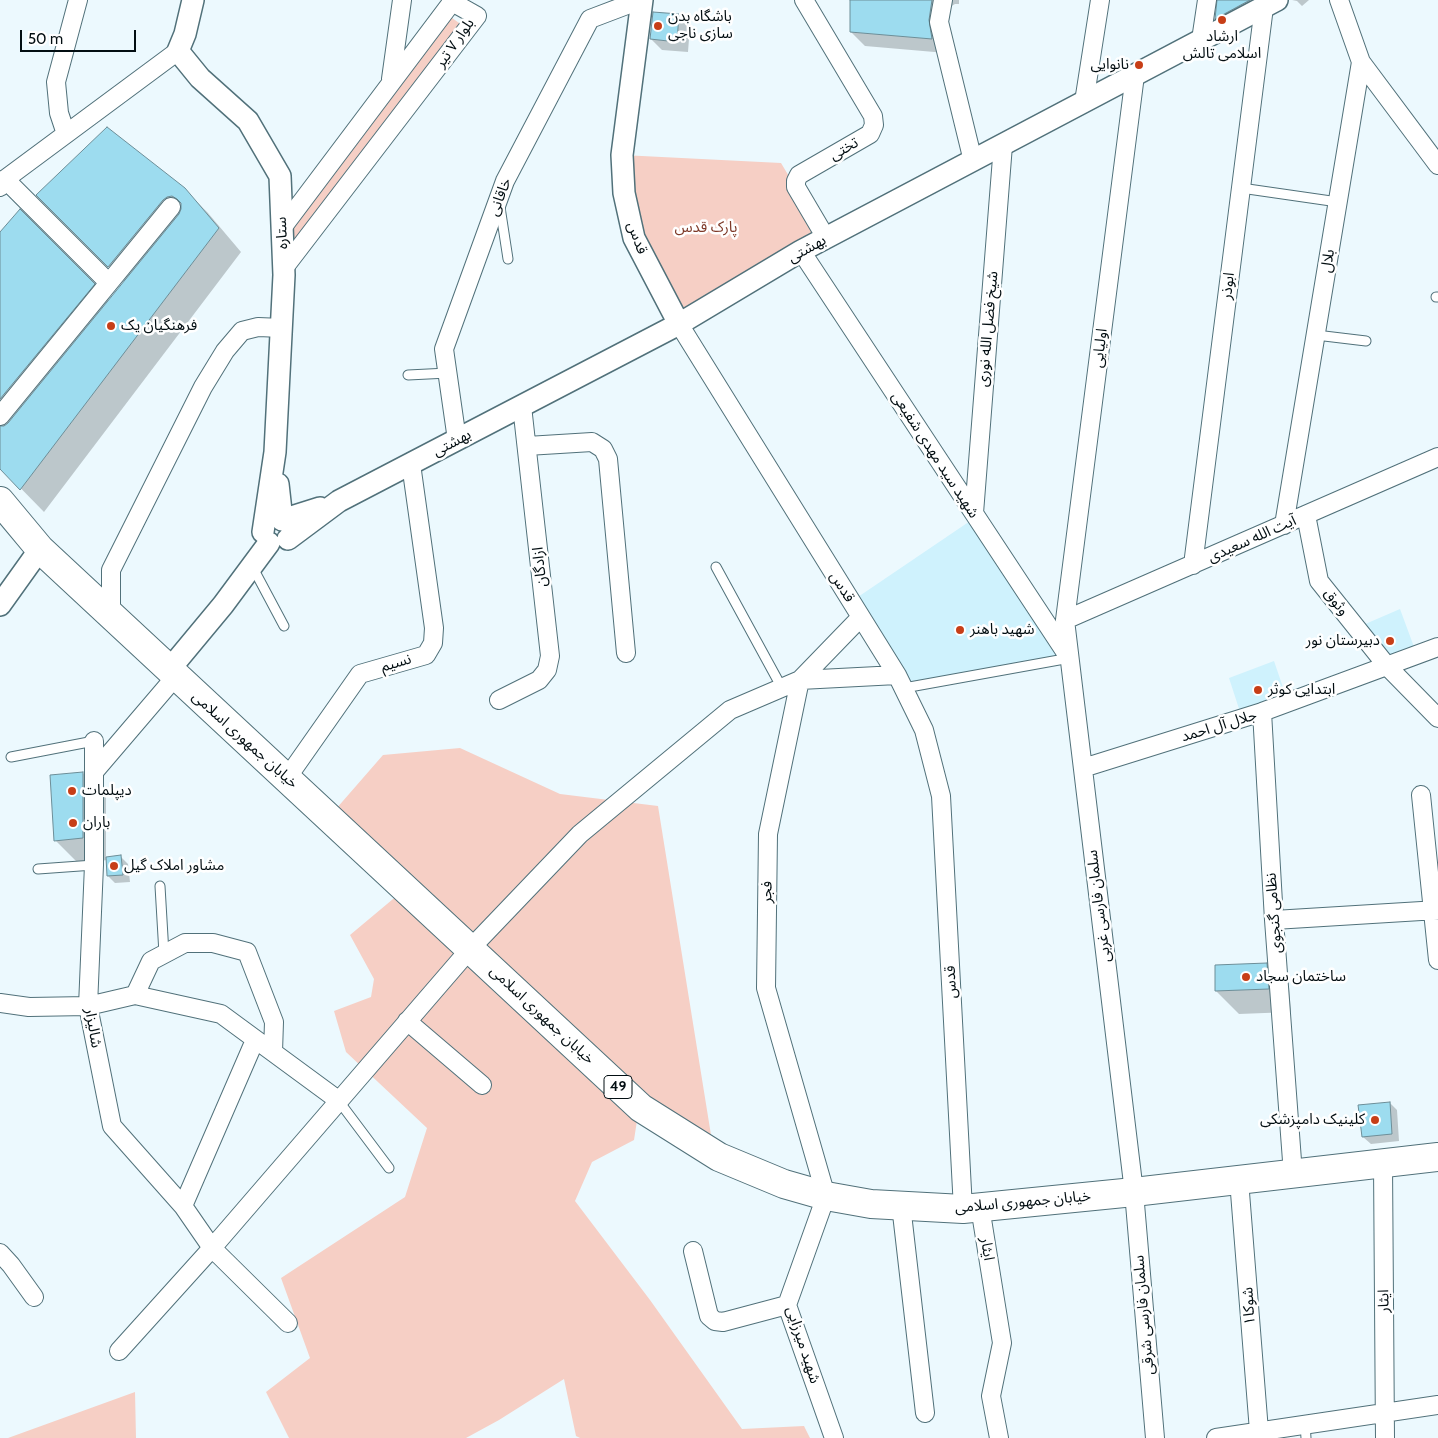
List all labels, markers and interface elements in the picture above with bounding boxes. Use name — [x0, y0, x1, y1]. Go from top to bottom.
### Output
place label: باشگاه بدن سازی ناجی — [668, 8, 733, 43]
marker: ارشاد اسلامی تالش — [1216, 14, 1228, 26]
street label: بلوار ۷ تیر — [432, 15, 478, 71]
scale bar — [22, 20, 139, 52]
marker: باشگاه بدن سازی ناجی — [652, 20, 664, 32]
place label: ارشاد اسلامی تالش — [1183, 28, 1261, 63]
text: 50 m — [28, 30, 63, 48]
place label: نانوایی — [1090, 56, 1129, 74]
marker: نانوایی — [1133, 59, 1145, 71]
street label: تختی — [826, 134, 862, 164]
street label: خاقانی — [485, 175, 515, 219]
street label: ستاره — [272, 216, 292, 250]
park label: پارک قدس — [674, 219, 738, 237]
street label: قدس — [623, 220, 651, 256]
street label: بهشتی — [785, 231, 829, 267]
street label: بلال — [1317, 248, 1339, 274]
street label: شیخ فضل الله نوری — [974, 270, 1002, 388]
street label: ابوذر — [1217, 271, 1239, 301]
place label: فرهنگیان یک — [121, 317, 197, 335]
marker: فرهنگیان یک — [105, 320, 117, 332]
street label: اولیایی — [1089, 327, 1111, 369]
street label: شهید سید مهدی شفیعی — [887, 389, 983, 521]
street label: بهشتی — [430, 425, 474, 461]
street label: آیت الله سعیدی — [1205, 511, 1299, 567]
street label: ازادگان — [529, 546, 551, 588]
street label: قدس — [826, 568, 858, 606]
street label: وثوق — [1320, 585, 1352, 619]
place label: شهید باهنر — [970, 621, 1034, 639]
marker: شهید باهنر — [954, 624, 966, 636]
place label: دبیرستان نور — [1306, 632, 1380, 650]
marker: دبیرستان نور — [1384, 635, 1396, 647]
street label: نسیم — [379, 650, 413, 676]
place label: ابتدایی کوثر — [1268, 681, 1335, 699]
marker: ابتدایی کوثر — [1252, 684, 1264, 696]
street label: خیابان جمهوری اسلامی — [188, 688, 302, 792]
street label: جلال آل احمد — [1179, 706, 1259, 746]
place label: دیپلمات — [82, 782, 132, 800]
marker: دیپلمات — [66, 785, 78, 797]
place label: باران — [83, 814, 110, 832]
marker: باران — [67, 817, 79, 829]
street label: سلمان فارسی غربی — [1083, 849, 1115, 963]
place label: مشاور املاک گیل — [124, 857, 224, 875]
marker: مشاور املاک گیل — [108, 860, 120, 872]
street label: نظامی گنجوی — [1262, 872, 1286, 954]
street label: فجر — [758, 881, 776, 903]
street label: خیابان جمهوری اسلامی — [486, 962, 598, 1068]
street label: قدس — [941, 965, 961, 999]
place label: ساختمان سجاد — [1256, 968, 1346, 986]
marker: ساختمان سجاد — [1240, 971, 1252, 983]
street label: شالیزار — [81, 1007, 105, 1049]
road number: 49 — [604, 1076, 632, 1098]
place label: کلینیک دامپزشکی — [1260, 1111, 1365, 1129]
marker: کلینیک دامپزشکی — [1369, 1114, 1381, 1126]
street label: خیابان جمهوری اسلامی — [954, 1187, 1092, 1217]
street label: ایثار — [976, 1236, 998, 1262]
street label: سلمان فارسی شرقی — [1130, 1254, 1158, 1376]
street label: شوکا۱ — [1239, 1286, 1259, 1326]
street label: ایثار — [1375, 1289, 1393, 1313]
street label: شهید میرزایی — [782, 1304, 824, 1386]

